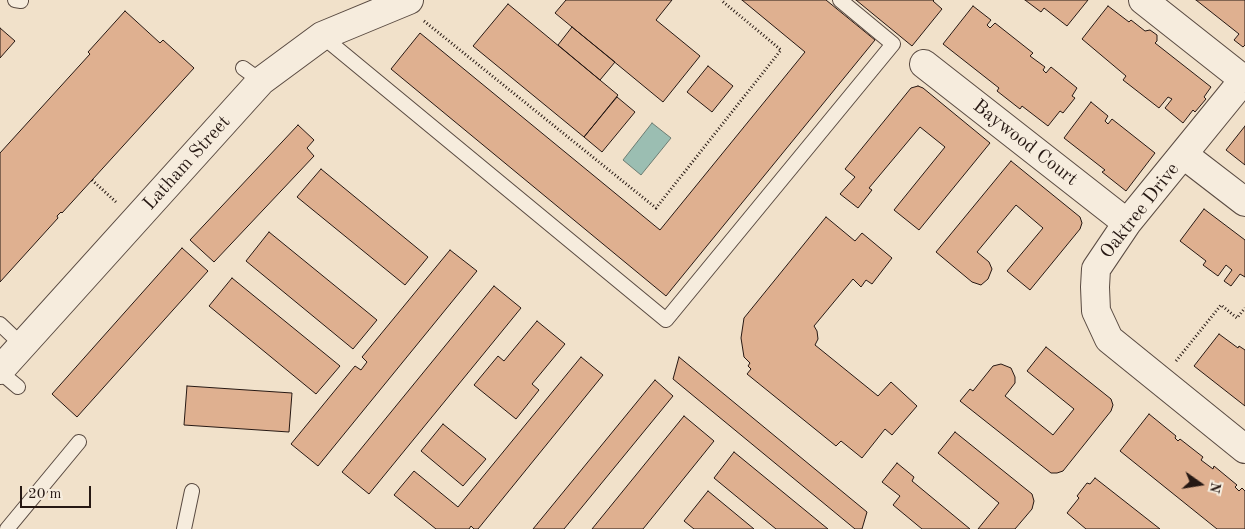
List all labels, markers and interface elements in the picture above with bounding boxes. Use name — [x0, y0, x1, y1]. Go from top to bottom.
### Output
street label: Baywood Court — [968, 95, 1082, 191]
street label: Latham Street — [139, 111, 235, 215]
street label: Oaktree Drive — [1095, 158, 1185, 264]
north arrow — [1175, 459, 1225, 509]
scale bar — [22, 476, 94, 508]
text: N — [1207, 481, 1223, 494]
text: 20 m — [28, 487, 62, 502]

